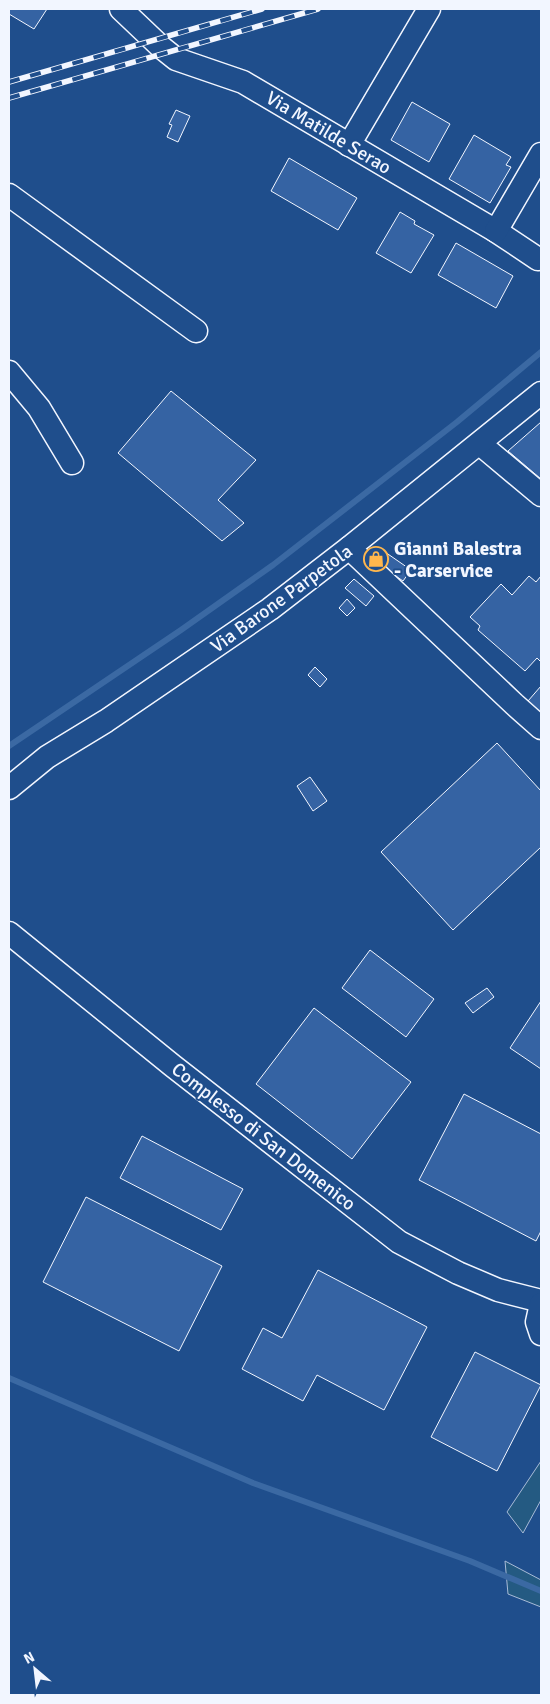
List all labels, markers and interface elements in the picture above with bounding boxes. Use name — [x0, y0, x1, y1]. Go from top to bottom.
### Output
street label: Via Matilde Serao — [261, 86, 396, 180]
place label: Gianni Balestra - Carservice — [394, 537, 522, 583]
street label: Via Barone Parpetola — [206, 539, 357, 658]
shop icon: Gianni Balestra - Carservice — [363, 546, 389, 572]
street label: Complesso di San Domenico — [166, 1057, 360, 1216]
north arrow — [10, 1644, 60, 1694]
text: N — [21, 1648, 37, 1668]

